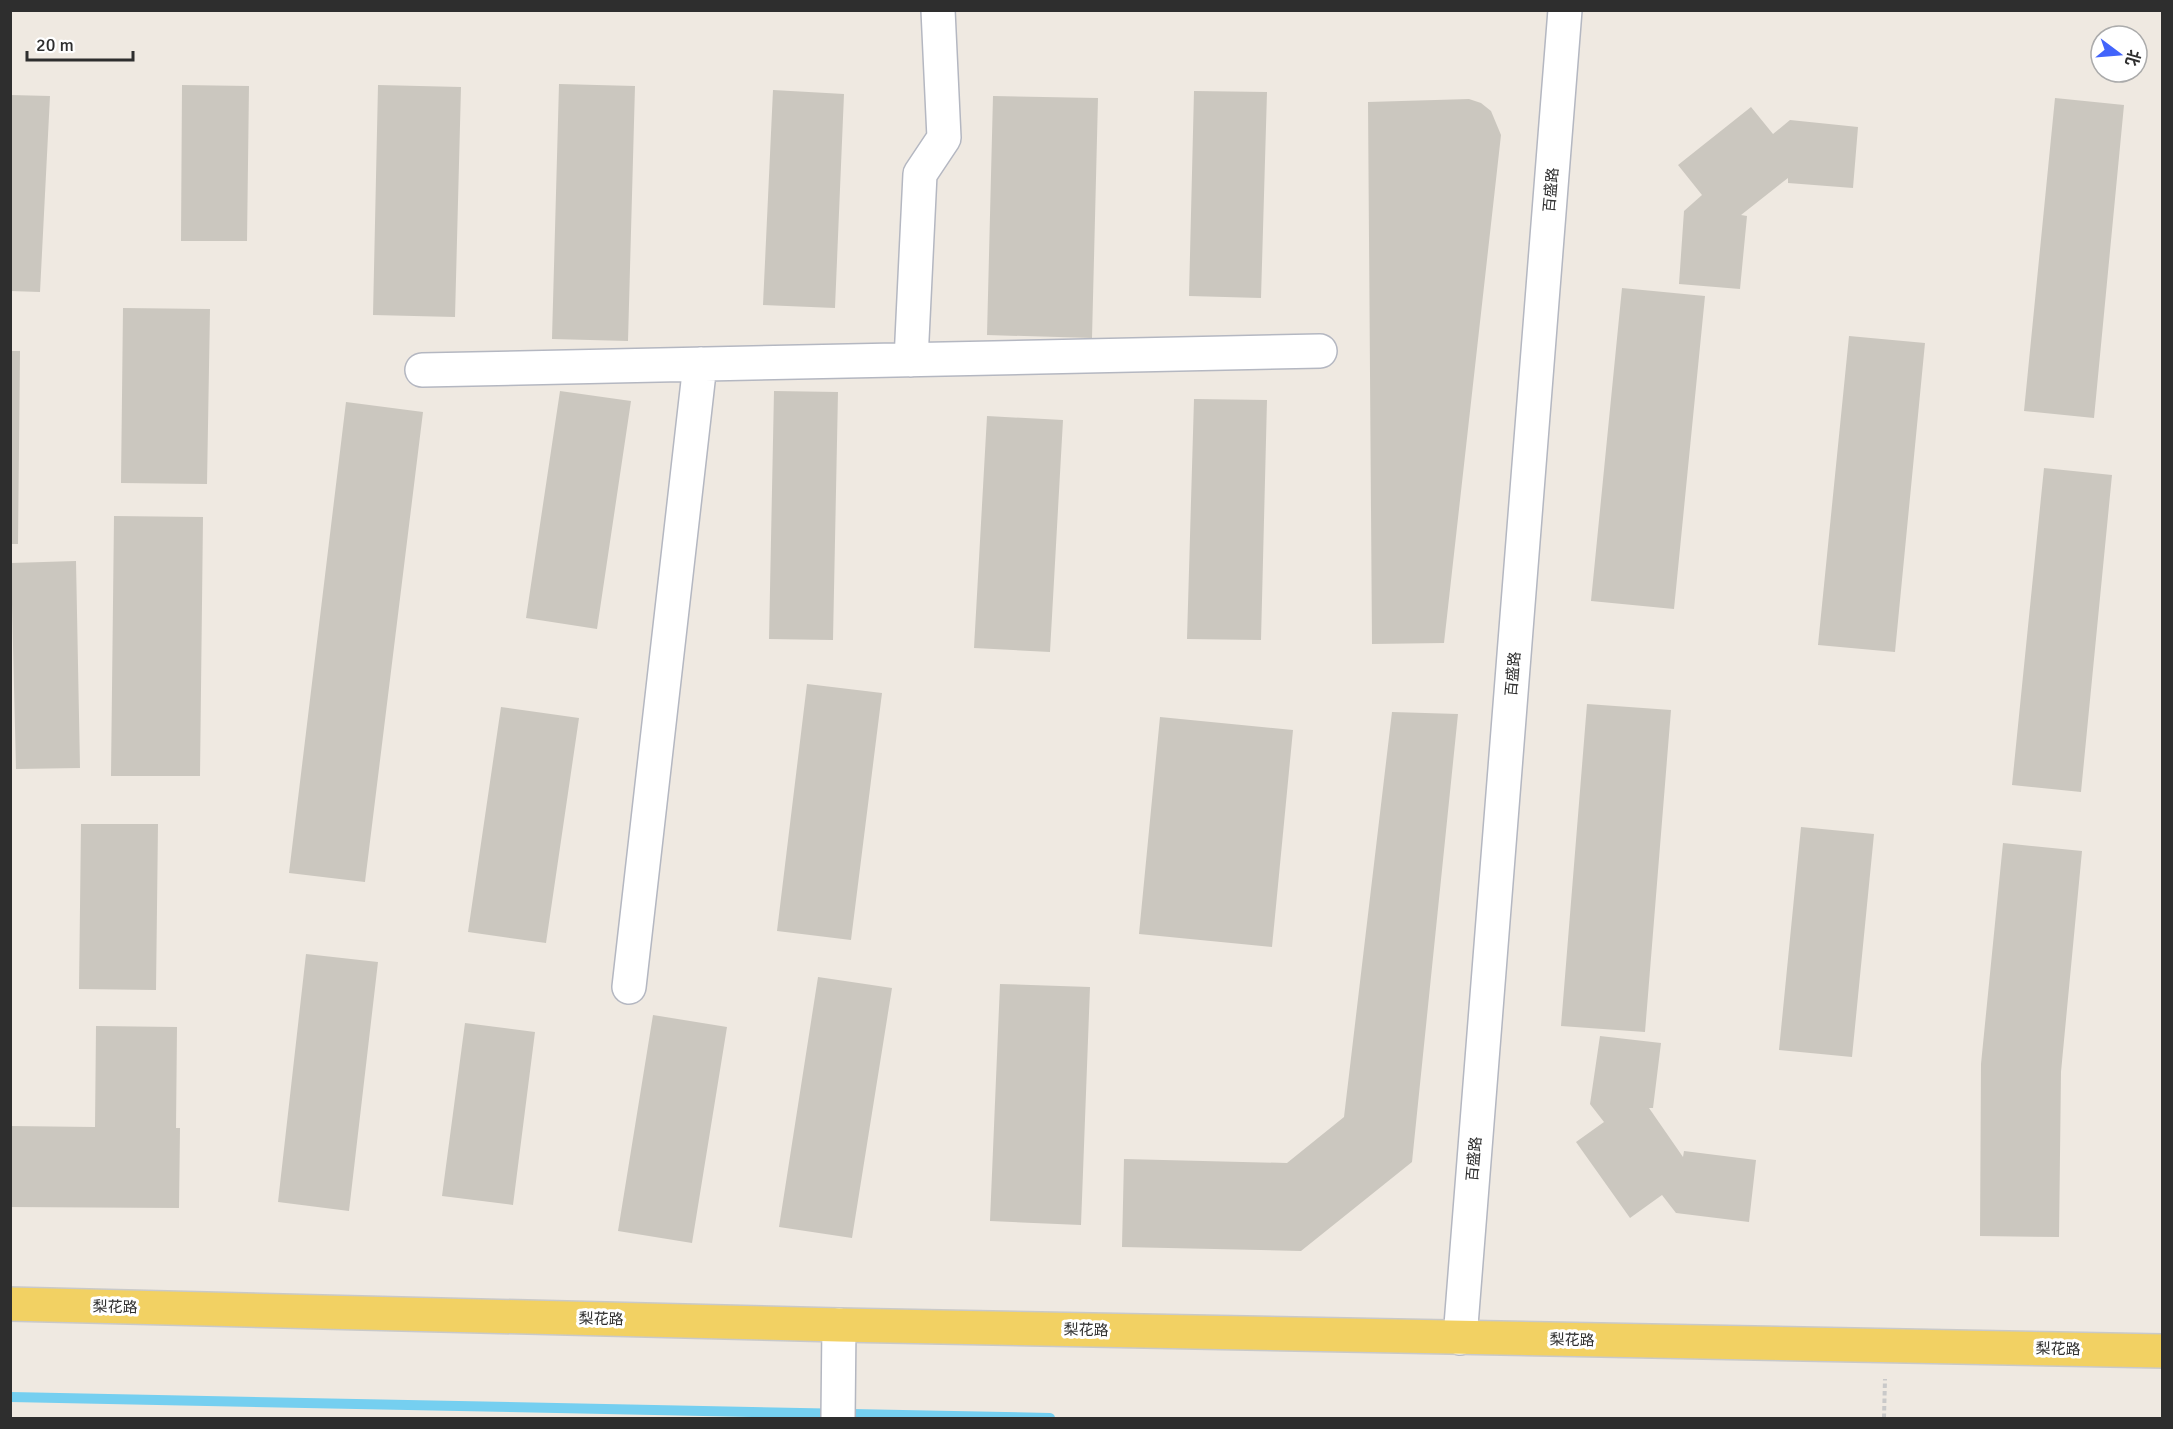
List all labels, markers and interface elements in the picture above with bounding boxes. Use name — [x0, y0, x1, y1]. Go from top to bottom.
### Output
scale bar — [27, 24, 134, 62]
north arrow — [2089, 24, 2149, 84]
text: 20 m — [36, 34, 74, 56]
text: 北 — [2121, 47, 2144, 68]
street label: 百盛路 — [1540, 167, 1562, 213]
street label: 百盛路 — [1502, 651, 1524, 697]
street label: 百盛路 — [1463, 1136, 1485, 1182]
street label: 梨花路 — [92, 1298, 138, 1316]
street label: 梨花路 — [578, 1310, 624, 1328]
street label: 梨花路 — [1063, 1321, 1109, 1339]
street label: 梨花路 — [1549, 1331, 1595, 1349]
street label: 梨花路 — [2035, 1340, 2081, 1358]

